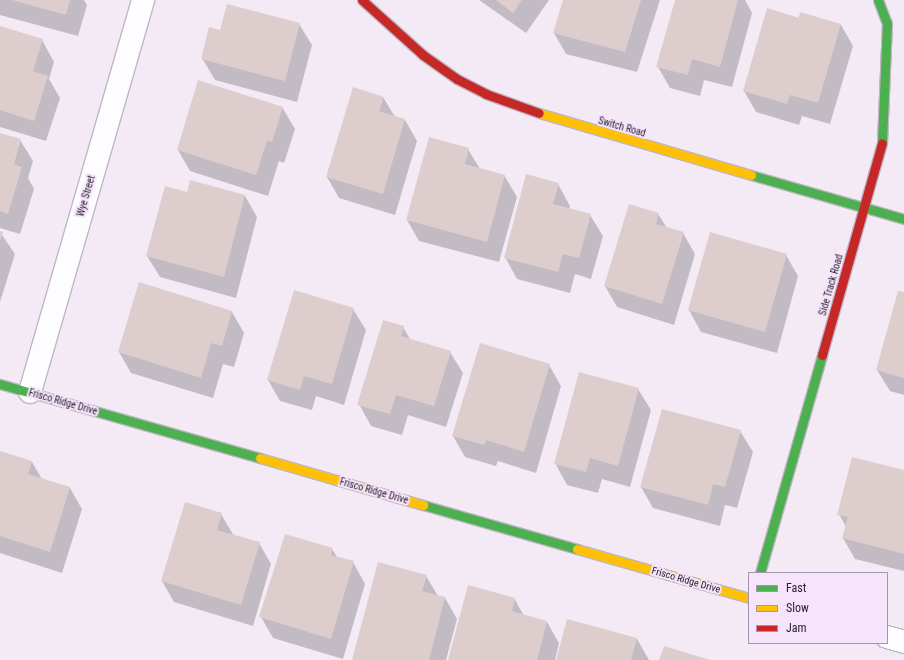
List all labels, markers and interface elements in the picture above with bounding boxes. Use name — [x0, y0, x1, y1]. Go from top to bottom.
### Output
street label: Switch Road — [597, 115, 647, 139]
street label: Wye Street — [74, 174, 98, 218]
street label: Side Track Road — [816, 253, 846, 317]
street label: Frisco Ridge Drive — [27, 386, 99, 418]
street label: Frisco Ridge Drive — [338, 475, 410, 507]
street label: Frisco Ridge Drive — [650, 564, 722, 596]
legend — [748, 572, 888, 644]
text: Fast — [786, 581, 806, 595]
text: Slow — [786, 601, 809, 615]
text: Jam — [786, 621, 807, 635]

